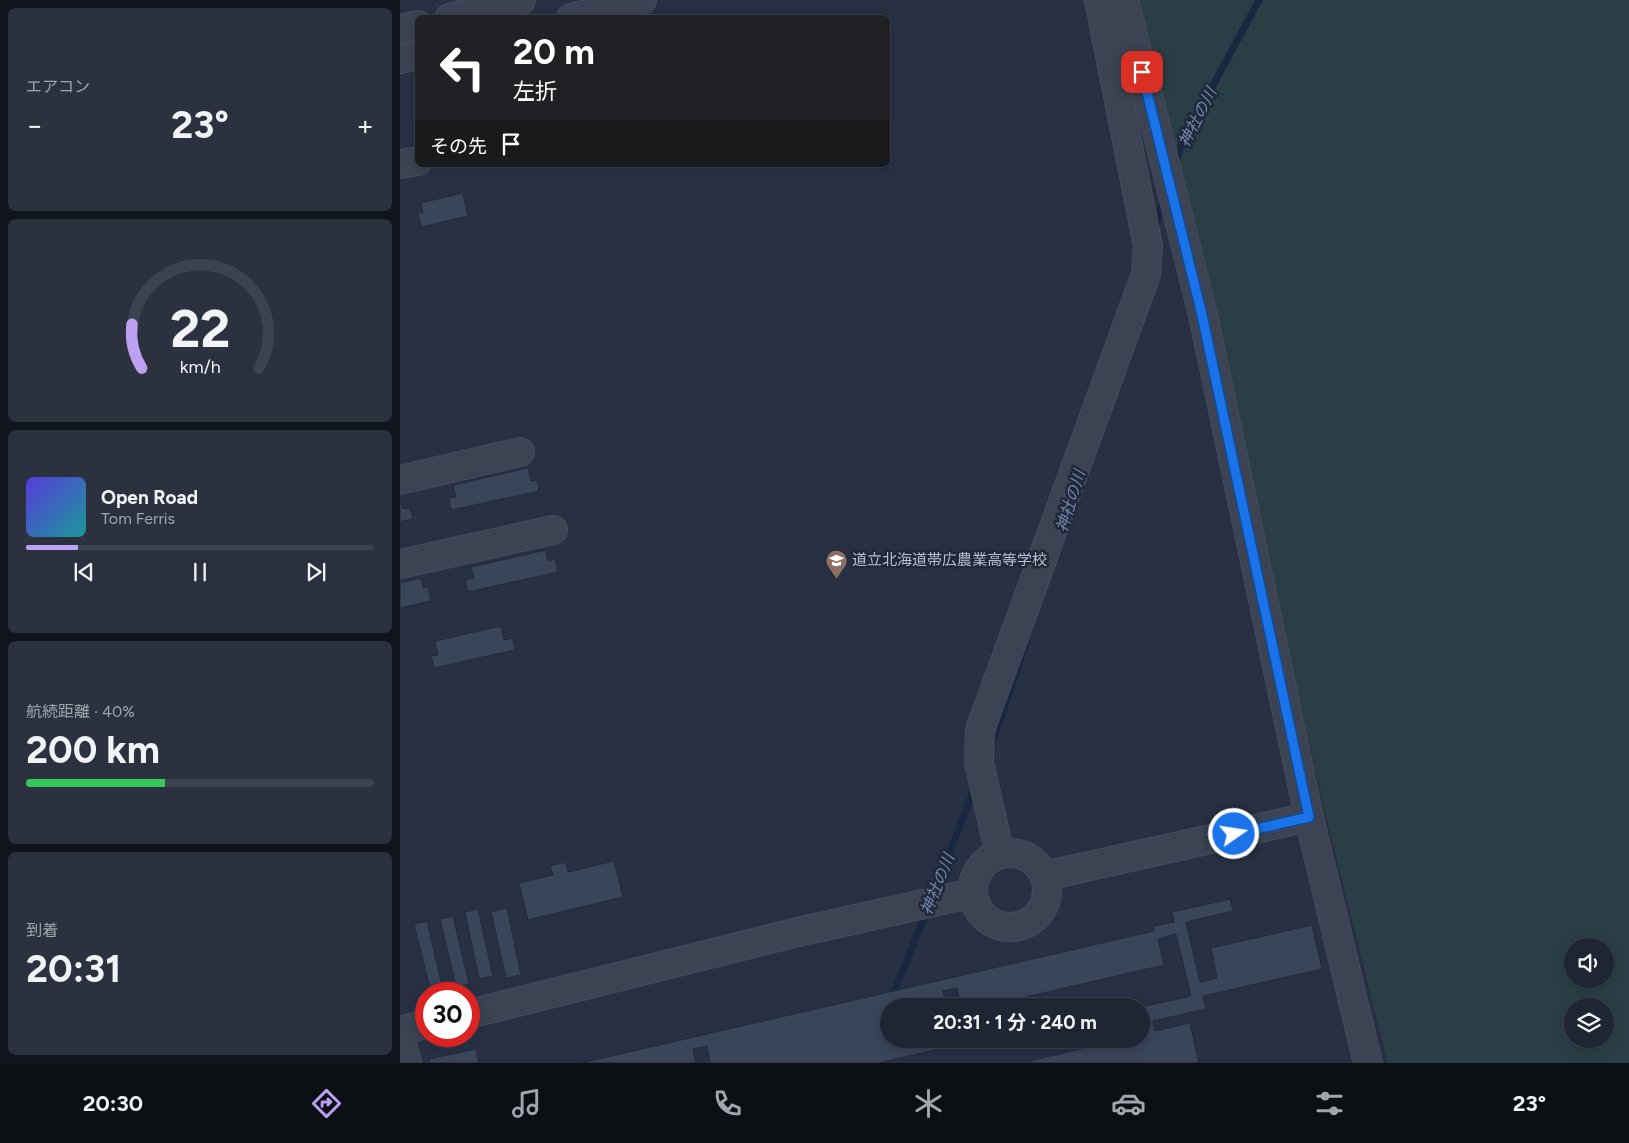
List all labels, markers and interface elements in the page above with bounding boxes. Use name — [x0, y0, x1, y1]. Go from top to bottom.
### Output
text: 20 m — [513, 31, 595, 73]
icon: left — [430, 35, 495, 100]
pin — [1121, 51, 1163, 93]
icon: arrive — [1128, 58, 1156, 86]
text: エアコン — [26, 77, 90, 96]
text: 左折 — [513, 78, 557, 105]
water label: 神社の川 — [1174, 83, 1221, 150]
text: 23° — [171, 102, 229, 148]
text: − — [26, 108, 43, 142]
text: + — [357, 108, 374, 142]
icon: arrive — [497, 130, 525, 158]
text: その先 — [430, 135, 487, 158]
text: 22 — [170, 298, 230, 360]
text: km/h — [180, 356, 220, 377]
water label: 神社の川 — [1052, 466, 1090, 535]
text: Open Road — [101, 486, 198, 509]
text: Tom Ferris — [101, 509, 175, 528]
school or university icon: 道立北海道帯広農業高等学校 — [824, 548, 848, 579]
place label: 道立北海道帯広農業高等学校 — [852, 551, 1047, 569]
icon: previous — [70, 558, 98, 586]
icon: pause — [186, 558, 214, 586]
icon: next — [302, 558, 330, 586]
text: 航続距離 · 40% — [26, 702, 135, 721]
text: 200 km — [26, 727, 160, 773]
position arrow — [1207, 807, 1259, 859]
water label: 神社の川 — [917, 849, 959, 917]
text: 到着 — [26, 921, 58, 940]
map controls — [1564, 938, 1614, 1048]
button: sound — [1564, 938, 1614, 988]
text: 20:31 — [26, 946, 121, 992]
speed limit sign: 30 — [415, 982, 480, 1047]
button: layers — [1564, 998, 1614, 1048]
text: 20:31 · 1 分 · 240 m — [933, 1011, 1097, 1034]
icon: directions — [309, 1086, 344, 1121]
icon: music — [509, 1086, 544, 1121]
icon: phone — [710, 1086, 745, 1121]
icon: climate — [911, 1086, 946, 1121]
icon: car — [1111, 1086, 1146, 1121]
icon: filters — [1312, 1086, 1347, 1121]
text: 20:30 — [83, 1090, 143, 1117]
text: 23° — [1513, 1090, 1546, 1117]

